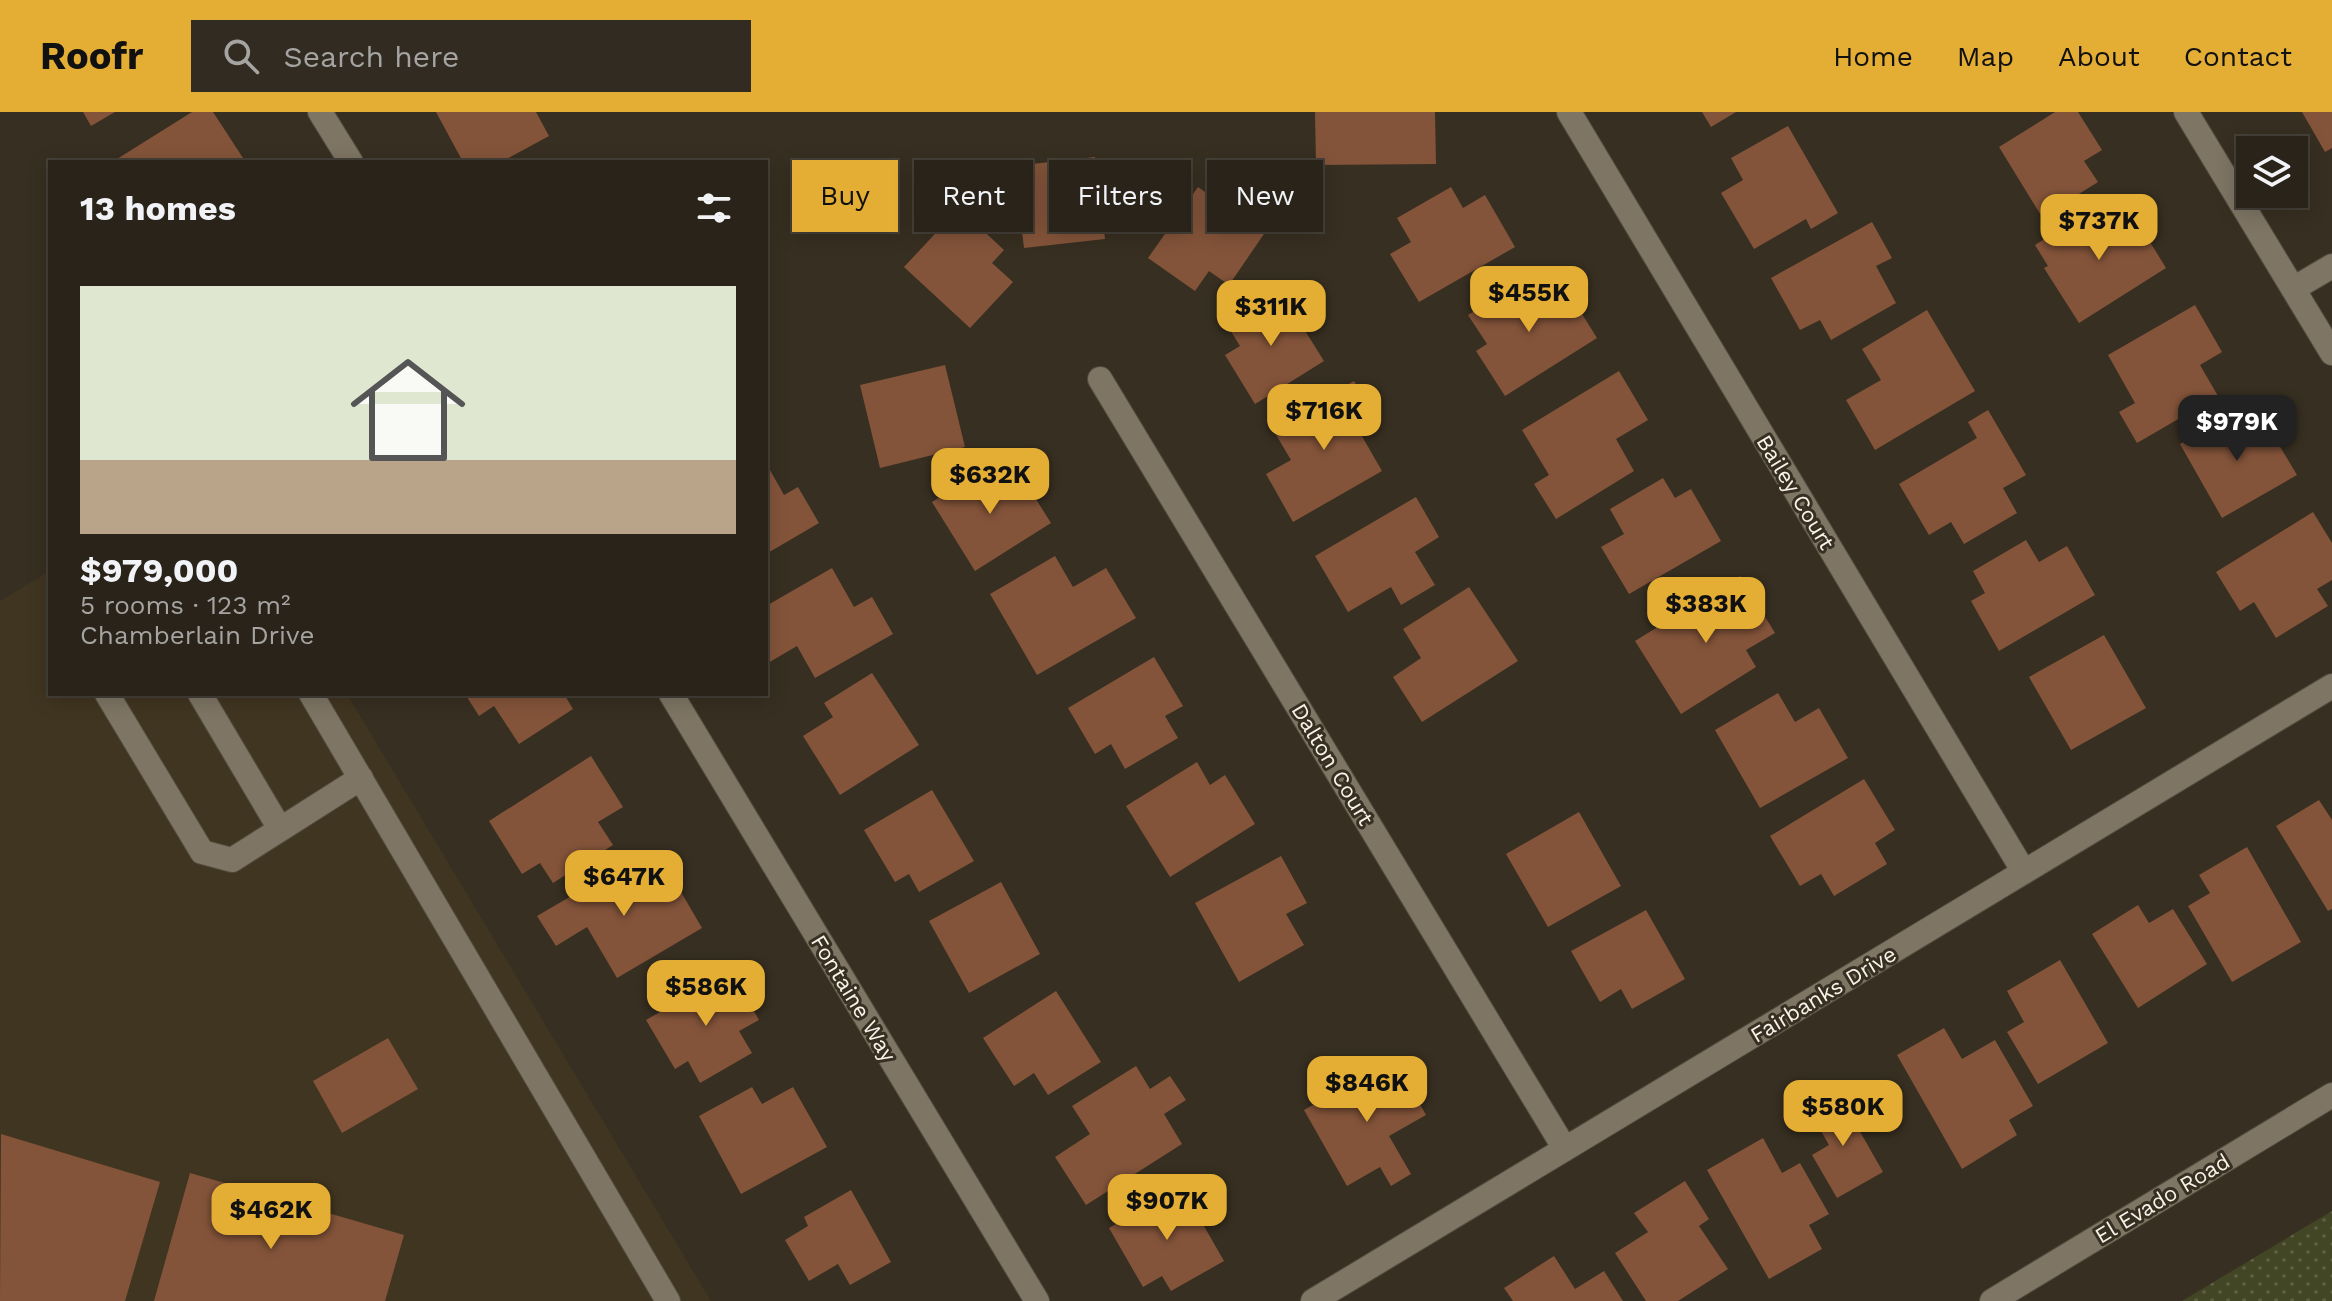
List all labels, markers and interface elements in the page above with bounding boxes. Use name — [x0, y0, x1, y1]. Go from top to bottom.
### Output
search box — [191, 20, 751, 92]
text: Roofr — [40, 34, 143, 78]
icon: search — [219, 34, 263, 78]
text: Search here — [283, 39, 459, 74]
text: Home — [1833, 40, 1913, 73]
text: Map — [1957, 40, 2014, 73]
text: About — [2058, 40, 2140, 73]
text: Contact — [2184, 40, 2292, 73]
map controls — [2236, 136, 2308, 208]
button: layers — [2236, 136, 2308, 208]
chip: Buy — [792, 160, 898, 232]
chip: Rent — [914, 160, 1033, 232]
chip: Filters — [1049, 160, 1191, 232]
chip: New — [1207, 160, 1323, 232]
icon: filters — [692, 186, 736, 230]
text: 13 homes — [80, 188, 236, 228]
pin: $737K — [2043, 194, 2155, 262]
text: $737K — [2059, 205, 2140, 235]
pin: $455K — [1473, 266, 1585, 334]
text: $455K — [1488, 277, 1570, 307]
pin: $311K — [1215, 280, 1327, 348]
text: $311K — [1235, 291, 1307, 321]
icon: home — [336, 338, 480, 482]
pin: $716K — [1268, 384, 1380, 452]
text: $716K — [1285, 395, 1363, 425]
pin: $979K — [2181, 395, 2293, 463]
text: $979K — [2196, 406, 2278, 436]
street label: Bailey Court — [1752, 430, 1840, 554]
pin: $632K — [934, 448, 1046, 516]
text: $632K — [949, 459, 1031, 489]
text: $979,000 — [80, 550, 239, 590]
pin: $383K — [1650, 577, 1762, 645]
text: $383K — [1665, 588, 1747, 618]
text: 5 rooms · 123 m² — [80, 590, 291, 620]
text: Chamberlain Drive — [80, 620, 315, 650]
street label: Dalton Court — [1286, 699, 1379, 830]
pin: $647K — [568, 850, 680, 918]
text: $647K — [583, 861, 665, 891]
street label: Fontaine Way — [806, 930, 901, 1067]
street label: Fairbanks Drive — [1746, 941, 1901, 1048]
pin: $586K — [650, 960, 762, 1028]
text: $586K — [665, 971, 747, 1001]
pin: $846K — [1311, 1056, 1423, 1124]
text: $846K — [1325, 1067, 1409, 1097]
pin: $580K — [1787, 1080, 1899, 1148]
text: $580K — [1802, 1091, 1884, 1121]
street label: El Evado Road — [2090, 1148, 2234, 1248]
pin: $907K — [1111, 1174, 1223, 1242]
pin: $462K — [215, 1183, 327, 1251]
text: $907K — [1126, 1185, 1208, 1215]
text: $462K — [230, 1194, 313, 1224]

